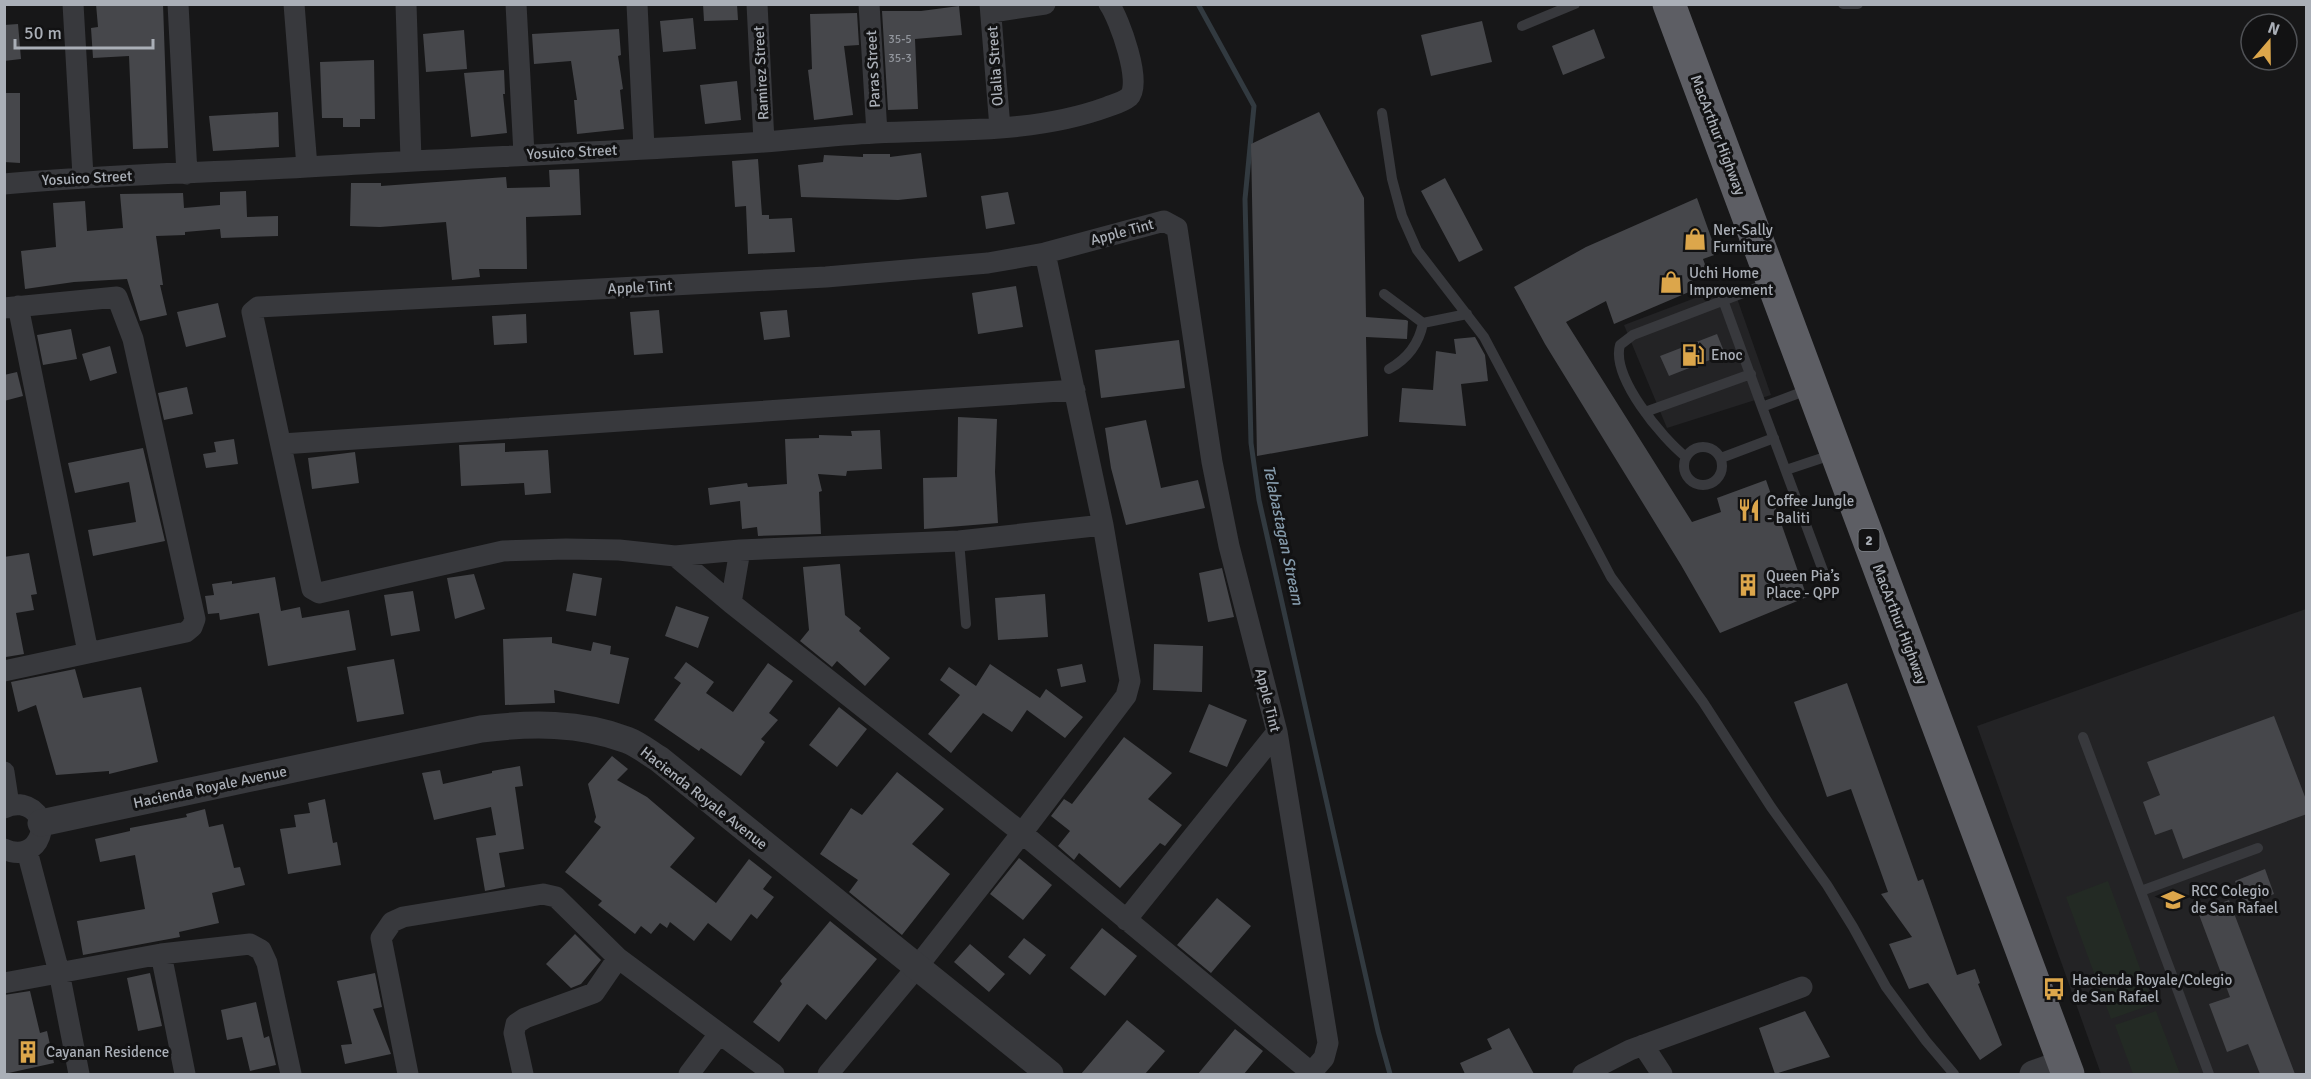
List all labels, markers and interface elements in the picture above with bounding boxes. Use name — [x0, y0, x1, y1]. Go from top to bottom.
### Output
scale bar — [15, 12, 153, 50]
north arrow — [2239, 12, 2299, 72]
text: N — [2265, 18, 2282, 40]
text: 50 m — [24, 22, 62, 44]
street label: Ramirez Street — [750, 25, 772, 121]
street label: Olalia Street — [983, 25, 1007, 107]
street label: Paras Street — [862, 30, 884, 108]
house number: 35-5 — [888, 32, 912, 47]
house number: 35-3 — [888, 51, 912, 66]
street label: MacArthur Highway — [1687, 72, 1749, 198]
street label: Yosuico Street — [526, 141, 618, 163]
street label: Yosuico Street — [41, 167, 133, 189]
street label: Apple Tint — [1088, 215, 1156, 249]
place label: Ner-Sally Furniture — [1713, 221, 1773, 256]
shop icon: Ner-Sally Furniture — [1682, 226, 1708, 252]
place label: Uchi Home Improvement — [1689, 264, 1773, 299]
shop icon: Uchi Home Improvement — [1658, 269, 1684, 295]
street label: Apple Tint — [607, 276, 673, 298]
fuel station icon: Enoc — [1680, 342, 1706, 368]
place label: Enoc — [1711, 346, 1743, 364]
water label: Telabastagan Stream — [1258, 463, 1308, 608]
place label: Coffee Jungle - Baliti — [1767, 492, 1854, 527]
restaurant icon: Coffee Jungle - Baliti — [1736, 497, 1762, 523]
road number: 2 — [1858, 529, 1880, 551]
street label: MacArthur Highway — [1869, 561, 1931, 687]
place label: Queen Pia’s Place - QPP — [1766, 567, 1840, 602]
building icon: Queen Pia’s Place - QPP — [1735, 572, 1761, 598]
street label: Apple Tint — [1251, 666, 1285, 734]
street label: Hacienda Royale Avenue — [637, 743, 771, 853]
street label: Hacienda Royale Avenue — [132, 762, 288, 812]
place label: RCC Colegio de San Rafael — [2191, 882, 2278, 917]
school or university icon: RCC Colegio de San Rafael — [2160, 887, 2186, 913]
place label: Hacienda Royale/Colegio de San Rafael — [2072, 971, 2232, 1006]
bus stop icon: Hacienda Royale/Colegio de San Rafael — [2041, 976, 2067, 1002]
building icon: Cayanan Residence — [15, 1039, 41, 1065]
place label: Cayanan Residence — [46, 1043, 169, 1061]

